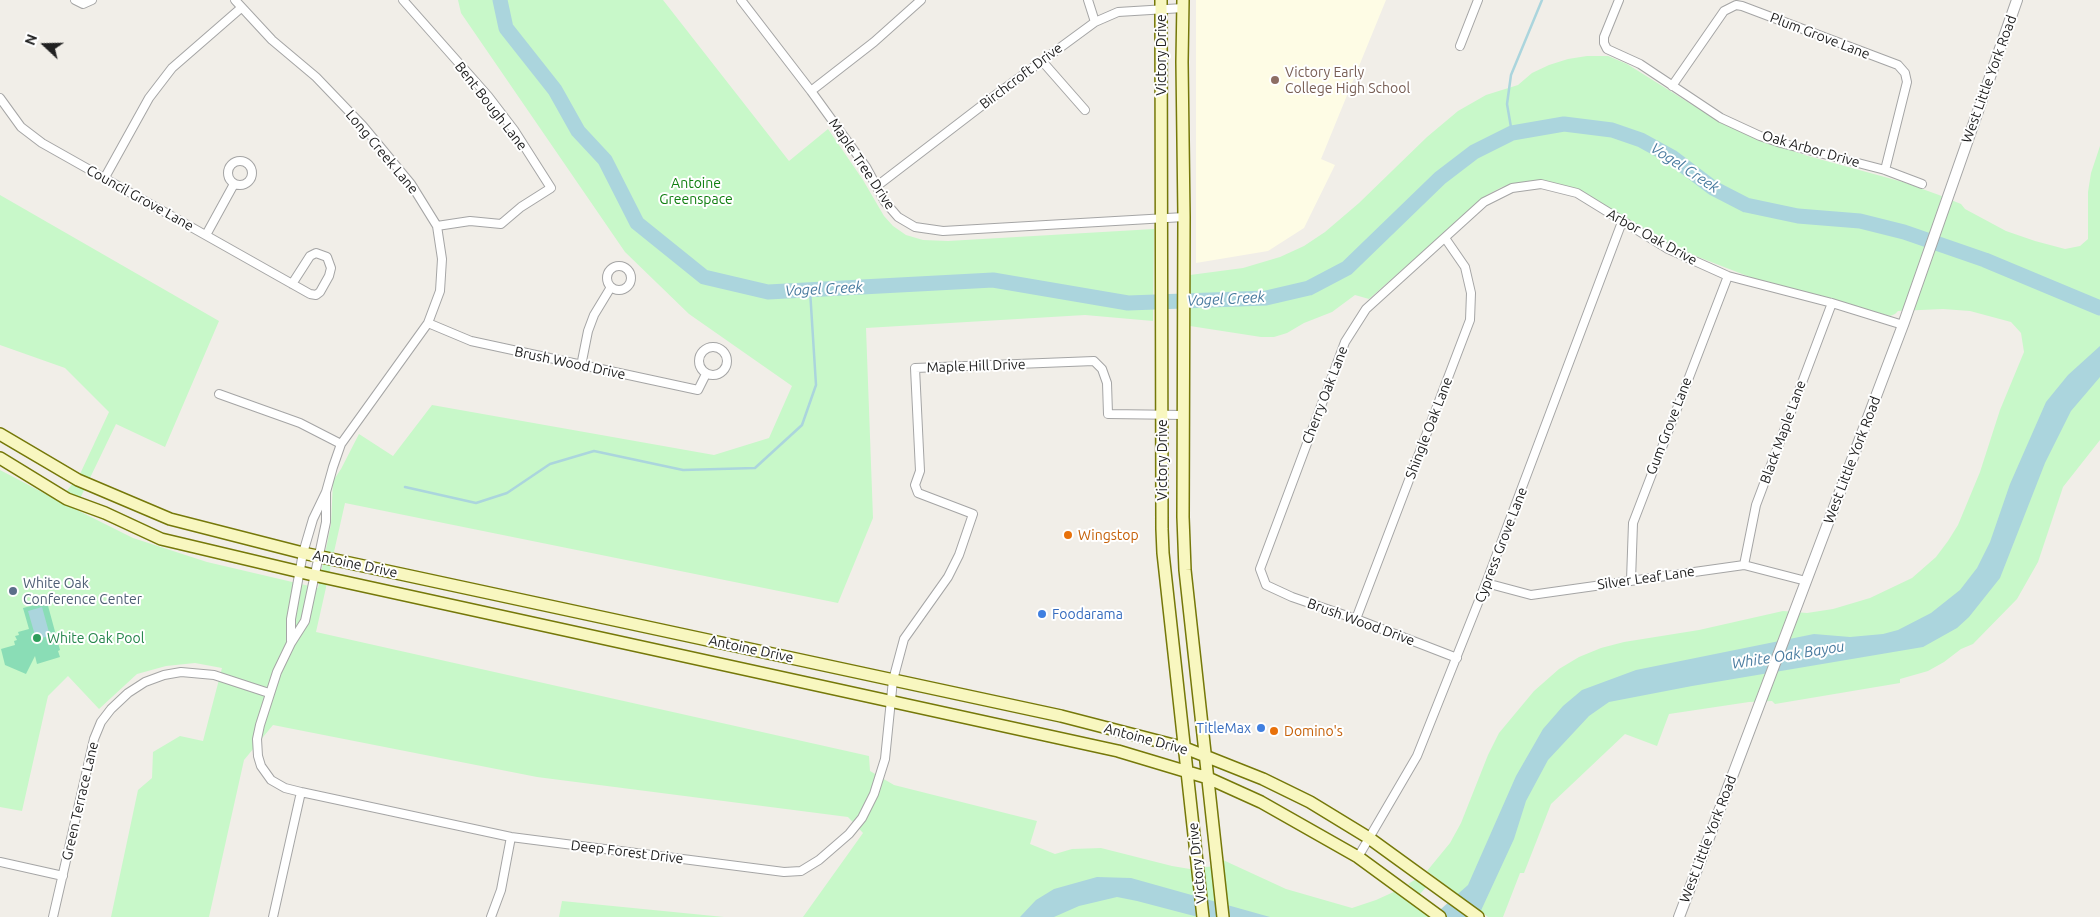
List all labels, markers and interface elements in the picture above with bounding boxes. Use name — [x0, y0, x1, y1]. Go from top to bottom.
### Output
street label: Plum Grove Lane — [1768, 9, 1872, 63]
street label: West Little York Road — [1958, 13, 2020, 145]
street label: Victory Drive — [1153, 14, 1169, 96]
north arrow — [20, 20, 70, 70]
text: N — [22, 32, 40, 47]
street label: Birchcroft Drive — [976, 39, 1066, 113]
street label: Bent Bough Lane — [451, 58, 531, 154]
place label: Victory Early College High School — [1285, 64, 1410, 96]
marker: Victory Early College High School — [1269, 74, 1281, 86]
street label: Long Creek Lane — [342, 107, 422, 197]
street label: Maple Tree Drive — [825, 115, 899, 213]
street label: Oak Arbor Drive — [1760, 127, 1862, 171]
water label: Vogel Creek — [1647, 139, 1723, 197]
street label: Council Grove Lane — [83, 162, 197, 234]
park label: Antoine Greenspace — [659, 175, 733, 208]
street label: Arbor Oak Drive — [1604, 205, 1700, 269]
water label: Vogel Creek — [784, 278, 864, 300]
water label: Vogel Creek — [1186, 288, 1266, 310]
street label: Brush Wood Drive — [513, 343, 627, 383]
street label: Cherry Oak Lane — [1299, 344, 1351, 446]
street label: Maple Hill Drive — [926, 356, 1026, 376]
street label: Shingle Oak Lane — [1402, 375, 1456, 481]
street label: Gum Grove Lane — [1643, 375, 1695, 477]
street label: Black Maple Lane — [1757, 378, 1809, 486]
street label: West Little York Road — [1820, 394, 1884, 526]
street label: Victory Drive — [1154, 419, 1170, 501]
street label: Cypress Grove Lane — [1471, 485, 1531, 605]
place label: Wingstop — [1078, 527, 1139, 543]
marker: Wingstop — [1062, 529, 1074, 541]
street label: Antoine Drive — [311, 547, 399, 581]
street label: Silver Leaf Lane — [1596, 563, 1696, 593]
place label: White Oak Conference Center — [23, 575, 142, 608]
marker: White Oak Conference Center — [7, 585, 19, 597]
street label: Brush Wood Drive — [1305, 595, 1417, 649]
place label: Foodarama — [1052, 606, 1123, 622]
marker: Foodarama — [1036, 608, 1048, 620]
place label: White Oak Pool — [47, 630, 144, 646]
marker: White Oak Pool — [31, 632, 43, 644]
street label: Antoine Drive — [707, 632, 795, 666]
water label: White Oak Bayou — [1730, 637, 1846, 673]
street label: Antoine Drive — [1102, 720, 1190, 758]
place label: TitleMax — [1196, 720, 1251, 736]
marker: TitleMax — [1255, 722, 1267, 734]
place label: Domino's — [1284, 723, 1343, 739]
marker: Domino's — [1268, 725, 1280, 737]
street label: Green Terrace Lane — [58, 740, 102, 862]
street label: West Little York Road — [1676, 773, 1740, 905]
street label: Victory Drive — [1184, 822, 1210, 904]
street label: Deep Forest Drive — [570, 837, 684, 867]

